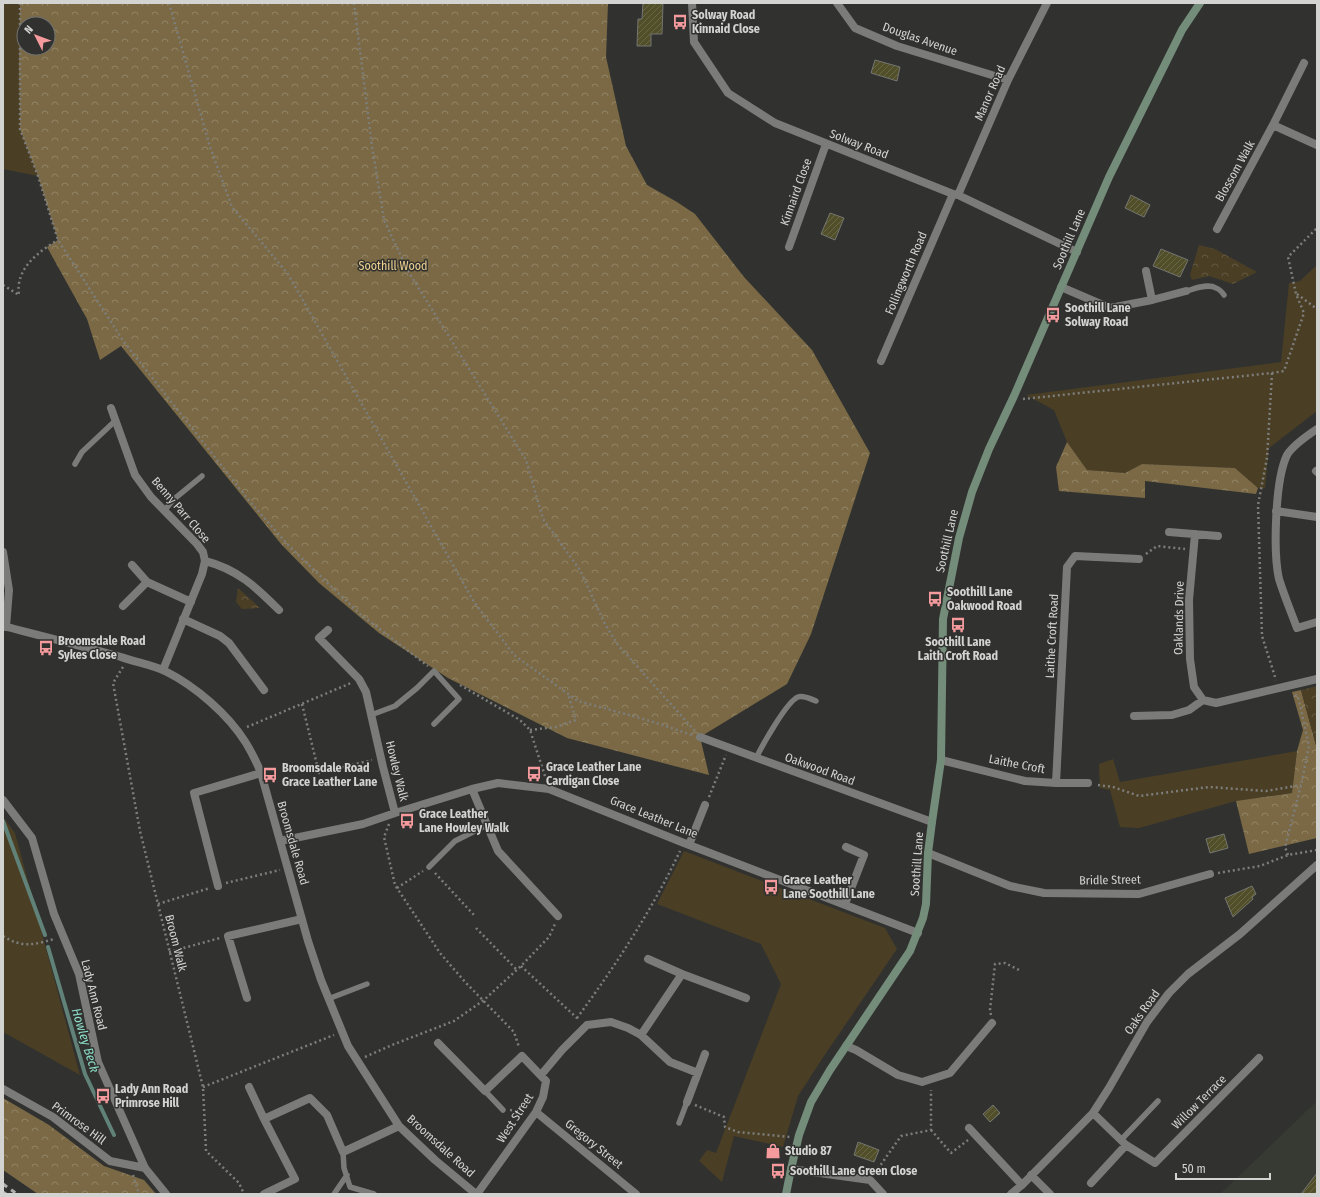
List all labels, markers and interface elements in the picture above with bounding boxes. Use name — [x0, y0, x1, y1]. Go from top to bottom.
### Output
place label: Solway Road Kinnaid Close — [692, 8, 760, 36]
bus stop icon: Solway Road Kinnaid Close — [671, 13, 689, 31]
north arrow — [16, 16, 56, 56]
street label: Douglas Avenue — [881, 20, 959, 58]
text: N — [22, 23, 36, 36]
street label: Manor Road — [972, 63, 1008, 123]
street label: Solway Road — [828, 126, 890, 162]
street label: Blossom Walk — [1212, 138, 1258, 204]
street label: Kinnaird Close — [777, 156, 815, 228]
street label: Soothill Lane — [1050, 207, 1088, 271]
street label: Follingworth Road — [882, 229, 930, 317]
park label: Soothill Wood — [359, 259, 427, 273]
place label: Soothill Lane Solway Road — [1065, 301, 1131, 329]
bus stop icon: Soothill Lane Solway Road — [1044, 306, 1062, 324]
street label: Benny Parr Close — [149, 474, 213, 546]
street label: Soothill Lane — [933, 508, 961, 574]
street label: Oaklands Drive — [1171, 581, 1187, 655]
place label: Soothill Lane Oakwood Road — [947, 585, 1022, 613]
bus stop icon: Soothill Lane Oakwood Road — [926, 590, 944, 608]
street label: Laithe Croft Road — [1043, 593, 1061, 679]
bus stop icon: Soothill Lane Laith Croft Road — [949, 616, 967, 634]
place label: Broomsdale Road Sykes Close — [58, 634, 146, 662]
place label: Soothill Lane Laith Croft Road — [918, 635, 998, 663]
bus stop icon: Broomsdale Road Sykes Close — [37, 639, 55, 657]
street label: Howley Walk — [383, 739, 411, 803]
street label: Oakwood Road — [783, 750, 857, 788]
street label: Laithe Croft — [988, 752, 1046, 776]
place label: Grace Leather Lane Cardigan Close — [546, 760, 641, 788]
place label: Broomsdale Road Grace Leather Lane — [282, 761, 377, 789]
bus stop icon: Grace Leather Lane Cardigan Close — [525, 765, 543, 783]
bus stop icon: Broomsdale Road Grace Leather Lane — [261, 766, 279, 784]
street label: Grace Leather Lane — [608, 793, 700, 841]
street label: Broomsdale Road — [274, 800, 312, 886]
place label: Grace Leather Lane Howley Walk — [419, 807, 510, 835]
bus stop icon: Grace Leather Lane Howley Walk — [398, 812, 416, 830]
street label: Soothill Lane — [908, 831, 926, 897]
street label: Bridle Street — [1079, 872, 1141, 888]
place label: Grace Leather Lane Soothill Lane — [783, 873, 875, 901]
bus stop icon: Grace Leather Lane Soothill Lane — [762, 878, 780, 896]
street label: Broom Walk — [162, 913, 190, 973]
street label: Lady Ann Road — [78, 958, 110, 1032]
street label: Oaks Road — [1121, 987, 1163, 1037]
water label: Howley Beck — [69, 1006, 103, 1075]
street label: Willow Terrace — [1169, 1072, 1229, 1132]
place label: Lady Ann Road Primrose Hill — [115, 1082, 188, 1110]
bus stop icon: Lady Ann Road Primrose Hill — [94, 1087, 112, 1105]
street label: West Street — [494, 1091, 536, 1145]
street label: Primrose Hill — [49, 1099, 109, 1147]
street label: Broomsdale Road — [404, 1112, 478, 1180]
street label: Gregory Street — [562, 1116, 626, 1172]
shop icon: Studio 87 — [764, 1142, 782, 1160]
place label: Studio 87 — [785, 1144, 832, 1158]
scale bar — [1176, 1155, 1270, 1181]
bus stop icon: Soothill Lane Green Close — [769, 1162, 787, 1180]
text: 50 m — [1182, 1162, 1206, 1176]
place label: Soothill Lane Green Close — [790, 1164, 917, 1178]

